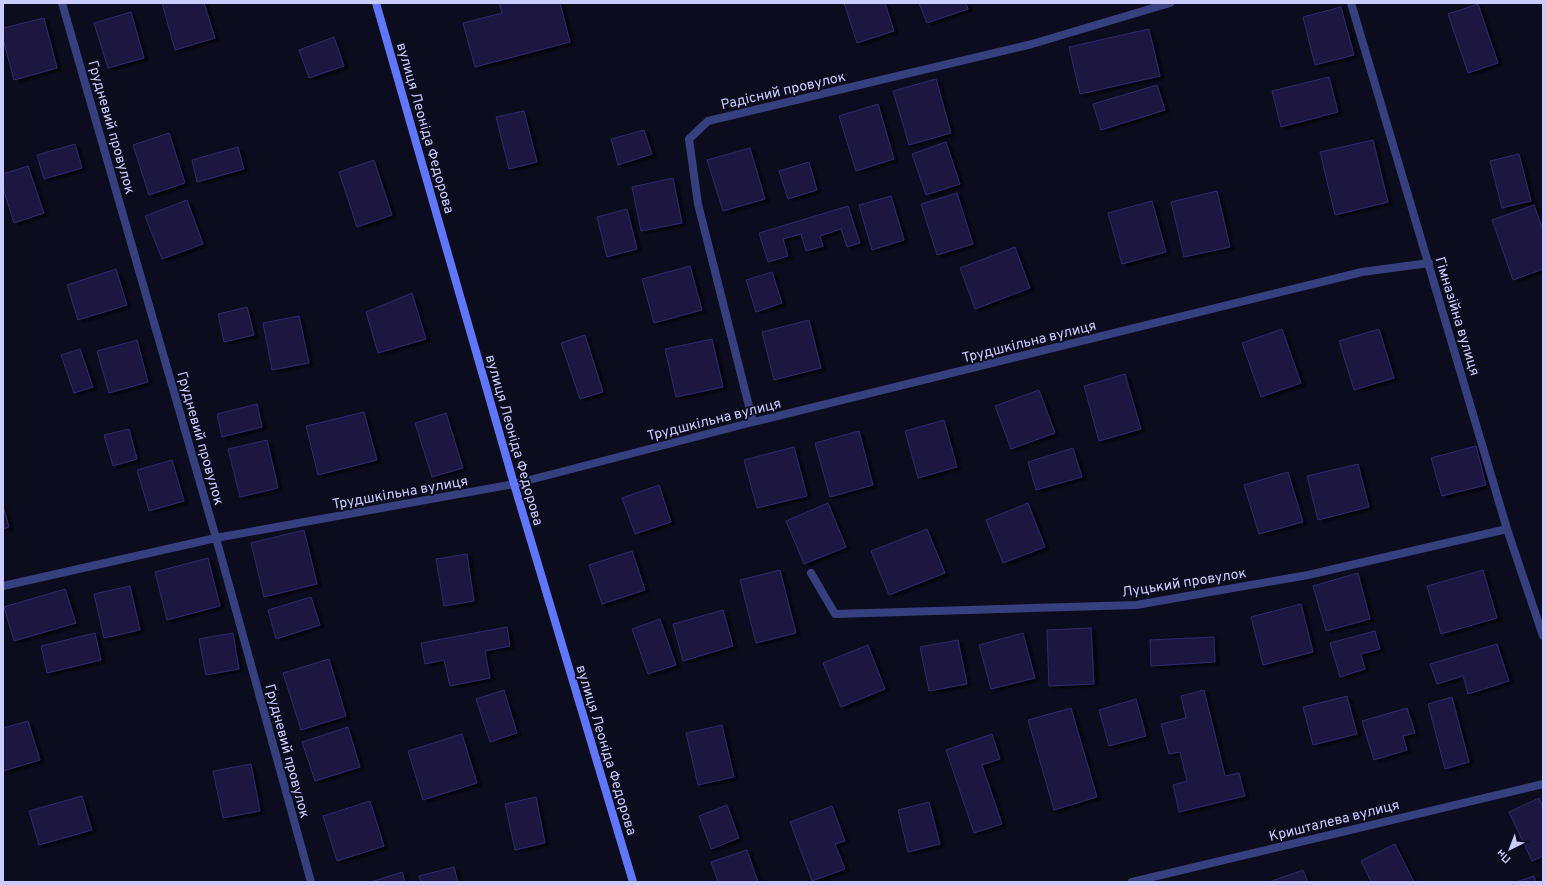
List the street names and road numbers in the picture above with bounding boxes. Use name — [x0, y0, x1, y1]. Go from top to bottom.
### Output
street label: вулиця Леоніда Федорова — [392, 41, 457, 216]
street label: Грудневий провулок — [83, 59, 138, 196]
street label: Радісний провулок — [719, 69, 847, 114]
street label: Гімназійна вулиця — [1430, 255, 1483, 378]
street label: Трудшкільна вулиця — [961, 318, 1098, 367]
street label: вулиця Леоніда Федорова — [481, 353, 546, 528]
street label: Грудневий провулок — [172, 370, 227, 507]
street label: Трудшкільна вулиця — [646, 396, 783, 445]
street label: Трудшкільна вулиця — [331, 473, 469, 514]
street label: Луцький провулок — [1121, 565, 1248, 602]
street label: вулиця Леоніда Федорова — [572, 663, 640, 838]
street label: Грудневий провулок — [260, 682, 313, 820]
street label: Кришталева вулиця — [1267, 797, 1401, 846]

